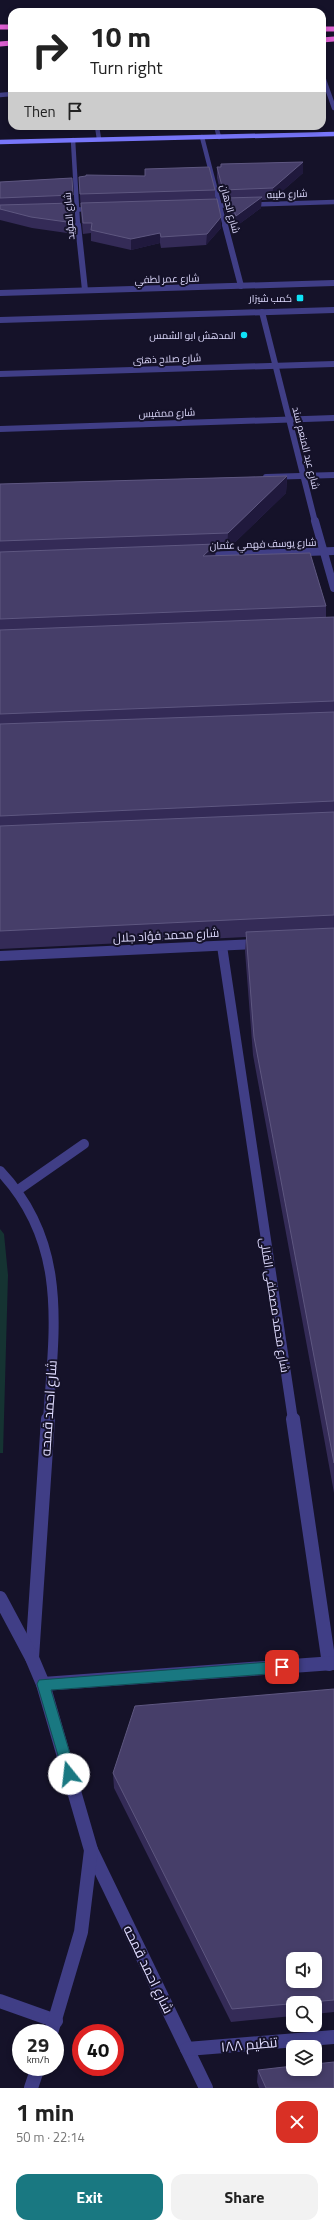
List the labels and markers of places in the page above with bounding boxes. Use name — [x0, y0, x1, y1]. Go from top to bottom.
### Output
place label: كمب شيزار — [248, 291, 292, 306]
marker: كمب شيزار — [295, 293, 305, 303]
place label: المدهش ابو الشمس — [149, 328, 236, 343]
marker: المدهش ابو الشمس — [239, 330, 249, 340]
pin — [265, 1650, 299, 1684]

